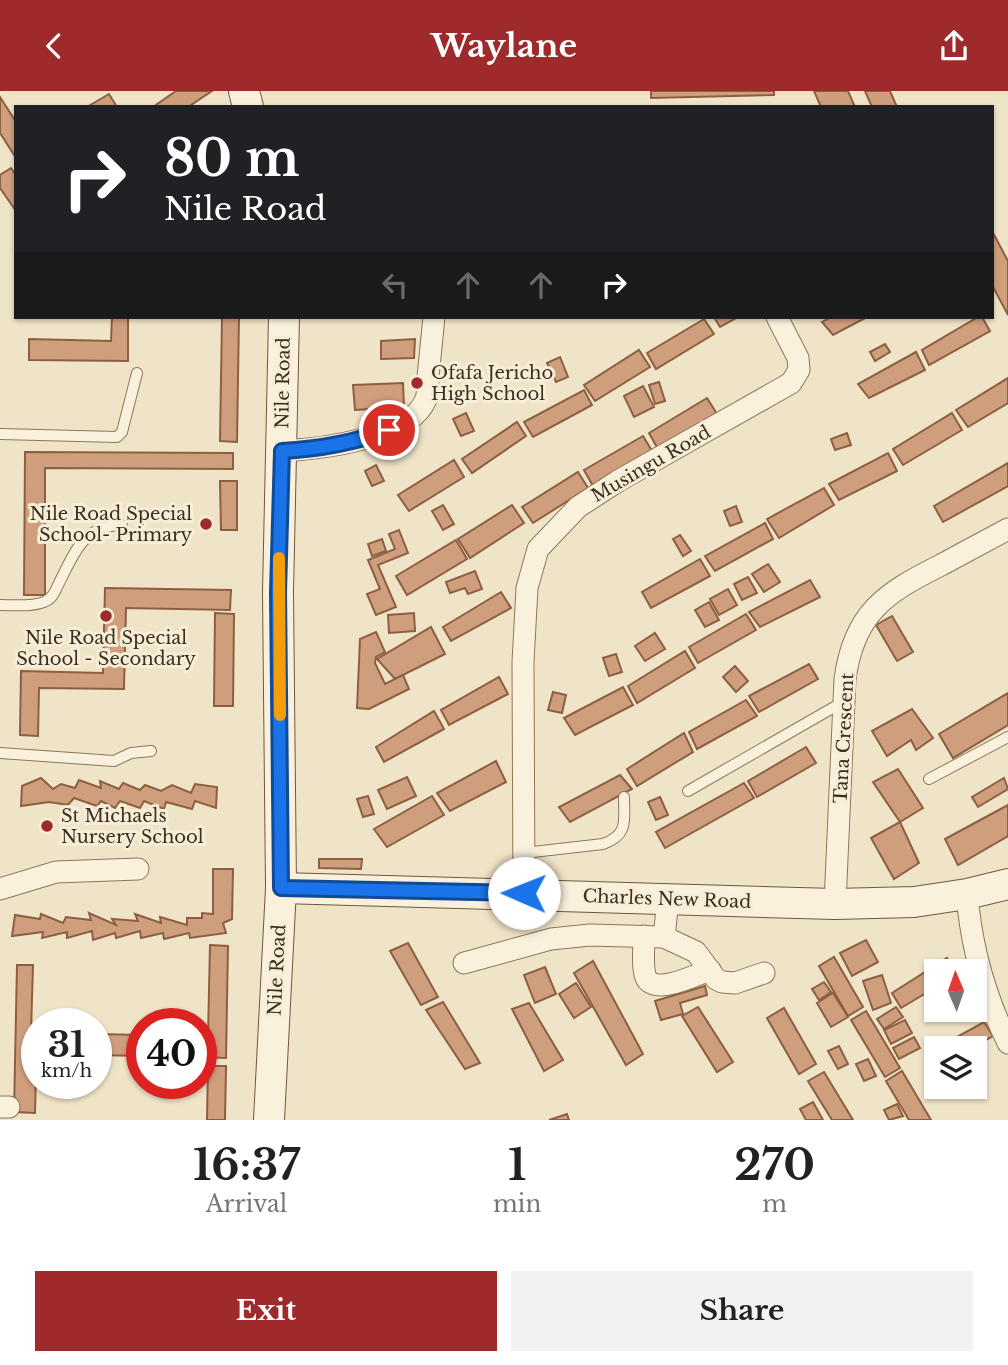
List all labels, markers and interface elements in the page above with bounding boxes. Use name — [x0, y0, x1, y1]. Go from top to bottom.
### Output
text: Waylane — [431, 26, 577, 66]
icon: back — [35, 27, 73, 65]
icon: share — [935, 27, 973, 65]
text: 80 m — [164, 128, 299, 189]
icon: right — [49, 133, 140, 224]
text: Nile Road — [164, 189, 326, 229]
icon: left — [376, 266, 414, 304]
icon: ahead — [449, 266, 487, 304]
icon: ahead — [522, 266, 560, 304]
icon: right — [595, 266, 633, 304]
street label: Nile Road — [271, 337, 295, 429]
place label: Ofafa Jericho High School — [431, 362, 553, 405]
marker: Ofafa Jericho High School — [409, 375, 425, 391]
pin — [359, 400, 419, 460]
icon: arrive — [370, 411, 408, 449]
street label: Musingu Road — [588, 421, 714, 507]
place label: Nile Road Special School- Primary — [30, 503, 192, 546]
marker: Nile Road Special School- Primary — [198, 516, 214, 532]
marker: Nile Road Special School - Secondary — [98, 608, 114, 624]
place label: Nile Road Special School - Secondary — [16, 627, 196, 670]
street label: Tana Crescent — [830, 672, 858, 804]
place label: St Michaels Nursery School — [61, 805, 204, 848]
marker: St Michaels Nursery School — [39, 818, 55, 834]
position arrow — [487, 856, 561, 930]
street label: Charles New Road — [582, 885, 752, 913]
street label: Nile Road — [264, 924, 290, 1016]
north arrow — [924, 959, 987, 1022]
map controls — [924, 959, 987, 1099]
speed limit sign: 40 — [126, 1008, 217, 1099]
text: 31 — [48, 1023, 85, 1066]
button: layers — [924, 1036, 987, 1099]
text: km/h — [41, 1060, 92, 1082]
text: 16:37 — [193, 1139, 300, 1191]
text: 1 — [508, 1139, 526, 1191]
text: 270 — [734, 1139, 815, 1191]
text: Arrival — [206, 1190, 287, 1218]
text: min — [493, 1190, 541, 1218]
text: m — [762, 1190, 787, 1218]
button: Exit — [35, 1271, 497, 1351]
button: Share — [511, 1271, 973, 1351]

